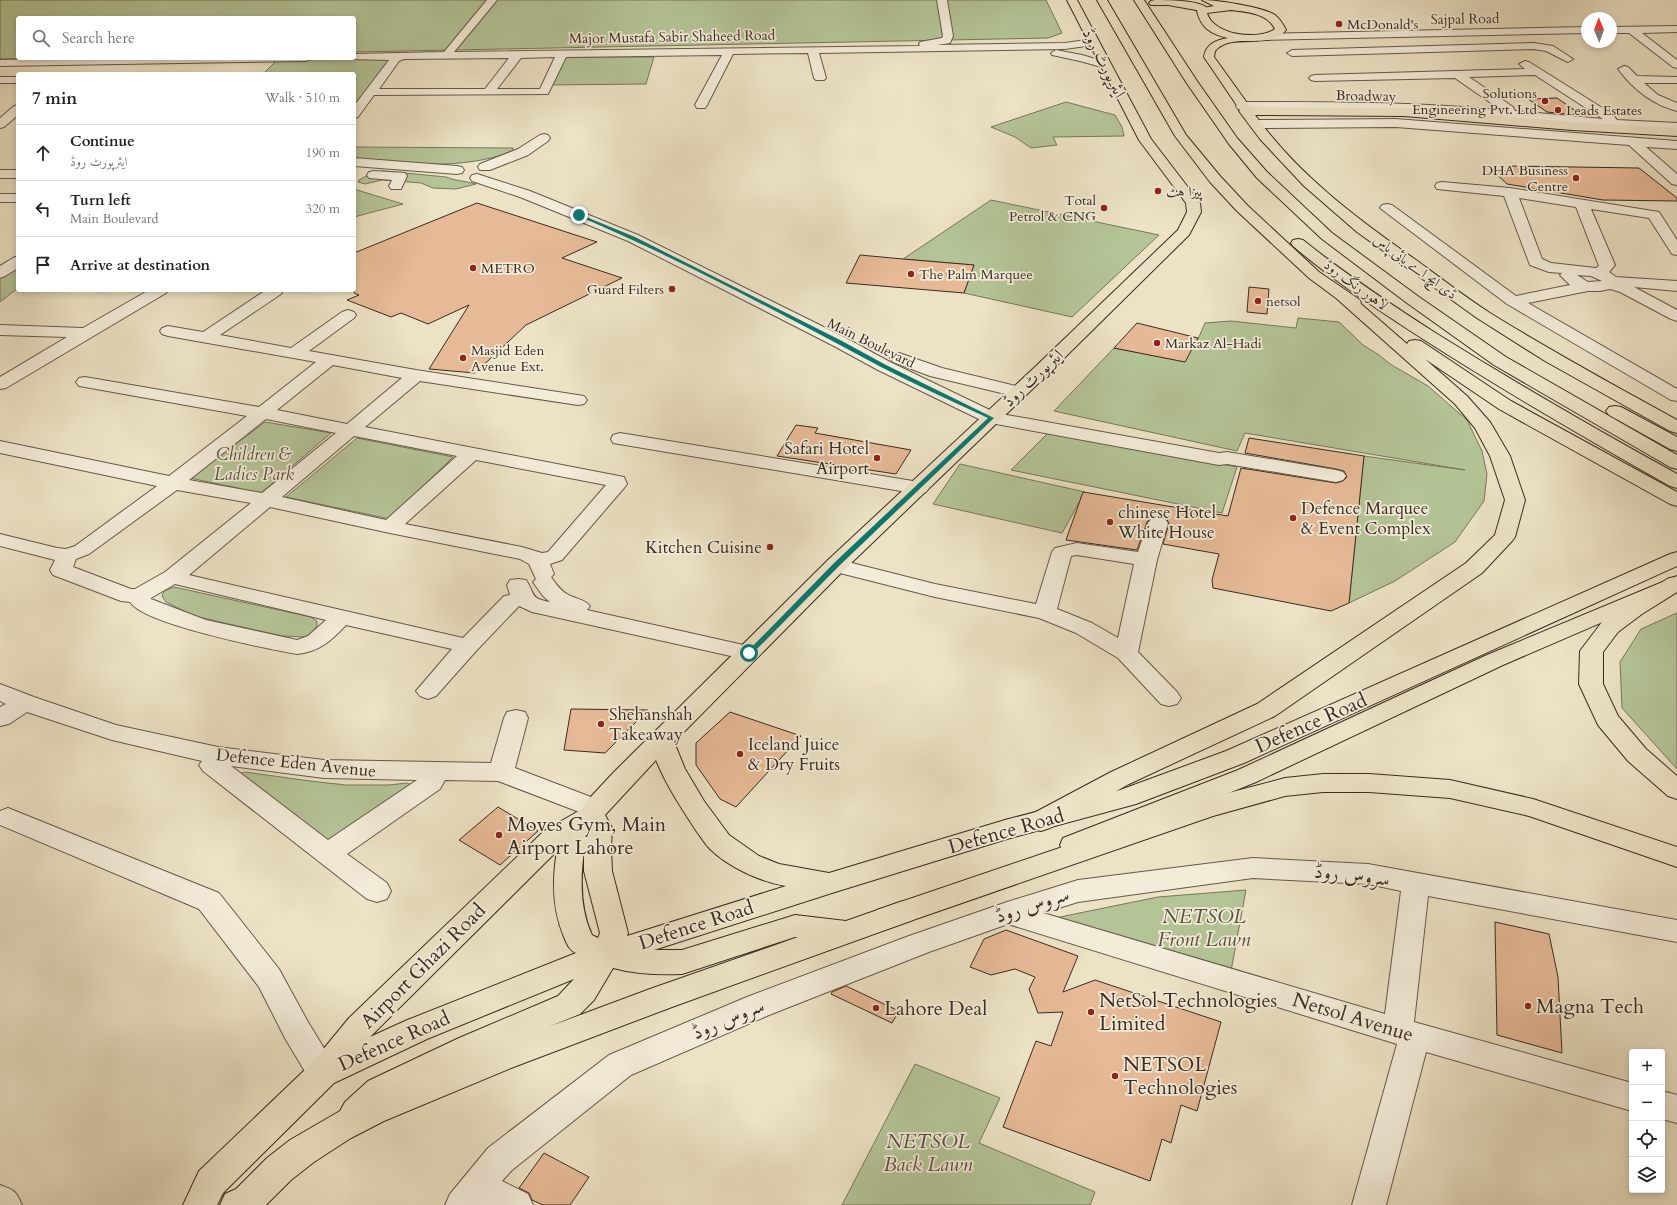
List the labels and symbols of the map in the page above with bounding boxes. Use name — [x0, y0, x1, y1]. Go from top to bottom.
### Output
street label: Sajpal Road — [1431, 9, 1500, 29]
north arrow — [1581, 12, 1617, 48]
place label: McDonald's — [1347, 15, 1419, 34]
marker: McDonald's — [1334, 19, 1344, 29]
street label: ایئرپورٹ روڈ — [1076, 24, 1131, 102]
street label: Major Mustafa Sabir Shaheed Road — [569, 26, 776, 48]
place label: Solutions Engineering Pvt. Ltd — [1412, 84, 1538, 119]
street label: Broadway — [1336, 86, 1397, 106]
marker: Solutions Engineering Pvt. Ltd — [1540, 96, 1550, 106]
place label: Leads Estates — [1566, 101, 1642, 120]
marker: Leads Estates — [1553, 105, 1563, 115]
place label: DHA Business Centre — [1482, 161, 1568, 196]
marker: DHA Business Centre — [1571, 173, 1581, 183]
place label: پیزا ہٹ — [1166, 182, 1203, 202]
marker: پیزا ہٹ — [1153, 186, 1163, 196]
place label: Total Petrol & CNG — [1009, 191, 1096, 226]
marker: Total Petrol & CNG — [1099, 203, 1109, 213]
route end — [570, 206, 588, 224]
street label: ڈی ایچ اے بائی پاس — [1367, 230, 1461, 306]
street label: لاہور رنگ روڈ — [1320, 255, 1392, 315]
place label: METRO — [481, 259, 535, 278]
marker: METRO — [468, 263, 478, 273]
place label: The Palm Marquee — [919, 265, 1033, 284]
marker: The Palm Marquee — [906, 269, 916, 279]
place label: Guard Filters — [587, 280, 664, 299]
marker: Guard Filters — [667, 284, 677, 294]
place label: netsol — [1266, 292, 1301, 311]
marker: netsol — [1253, 296, 1263, 306]
street label: Main Boulevard — [824, 314, 918, 373]
place label: Markaz Al-Hadi — [1165, 334, 1262, 353]
marker: Markaz Al-Hadi — [1152, 338, 1162, 348]
place label: Masjid Eden Avenue Ext. — [471, 341, 544, 376]
street label: ایئرپورٹ روڈ — [998, 344, 1069, 413]
marker: Masjid Eden Avenue Ext. — [458, 353, 468, 363]
place label: Safari Hotel Airport — [784, 437, 870, 480]
park label: Children & Ladies Park — [214, 443, 295, 486]
marker: Safari Hotel Airport — [872, 453, 882, 463]
place label: Defence Marquee & Event Complex — [1301, 497, 1431, 540]
place label: chinese Hotel White House — [1117, 501, 1217, 544]
marker: Defence Marquee & Event Complex — [1288, 513, 1298, 523]
marker: chinese Hotel White House — [1105, 517, 1115, 527]
place label: Kitchen Cuisine — [645, 536, 762, 559]
marker: Kitchen Cuisine — [765, 542, 775, 552]
route start — [740, 644, 758, 662]
street label: Defence Road — [1251, 686, 1371, 760]
place label: Shehanshah Takeaway — [609, 703, 693, 746]
marker: Shehanshah Takeaway — [596, 719, 606, 729]
place label: Iceland Juice & Dry Fruits — [748, 733, 840, 776]
street label: Defence Eden Avenue — [215, 743, 377, 783]
marker: Iceland Juice & Dry Fruits — [735, 749, 745, 759]
street label: Defence Road — [945, 801, 1067, 860]
place label: Moves Gym, Main Airport Lahore — [507, 811, 667, 861]
marker: Moves Gym, Main Airport Lahore — [494, 830, 504, 840]
street label: سروس روڈ — [1313, 858, 1391, 892]
street label: سروس روڈ — [992, 880, 1072, 930]
street label: Defence Road — [635, 894, 757, 956]
street label: Airport Ghazi Road — [354, 897, 492, 1035]
park label: NETSOL Front Lawn — [1158, 903, 1251, 953]
street label: Netsol Avenue — [1289, 986, 1417, 1048]
place label: NetSol Technologies Limited — [1099, 987, 1277, 1037]
street label: سروس روڈ — [688, 992, 768, 1046]
place label: Magna Tech — [1536, 993, 1644, 1020]
place label: Lahore Deal — [884, 995, 987, 1022]
marker: Magna Tech — [1523, 1001, 1533, 1011]
marker: Lahore Deal — [871, 1003, 881, 1013]
street label: Defence Road — [334, 1004, 454, 1078]
marker: NetSol Technologies Limited — [1086, 1007, 1096, 1017]
place label: NETSOL Technologies — [1123, 1051, 1238, 1101]
marker: NETSOL Technologies — [1110, 1071, 1120, 1081]
park label: NETSOL Back Lawn — [884, 1128, 973, 1178]

